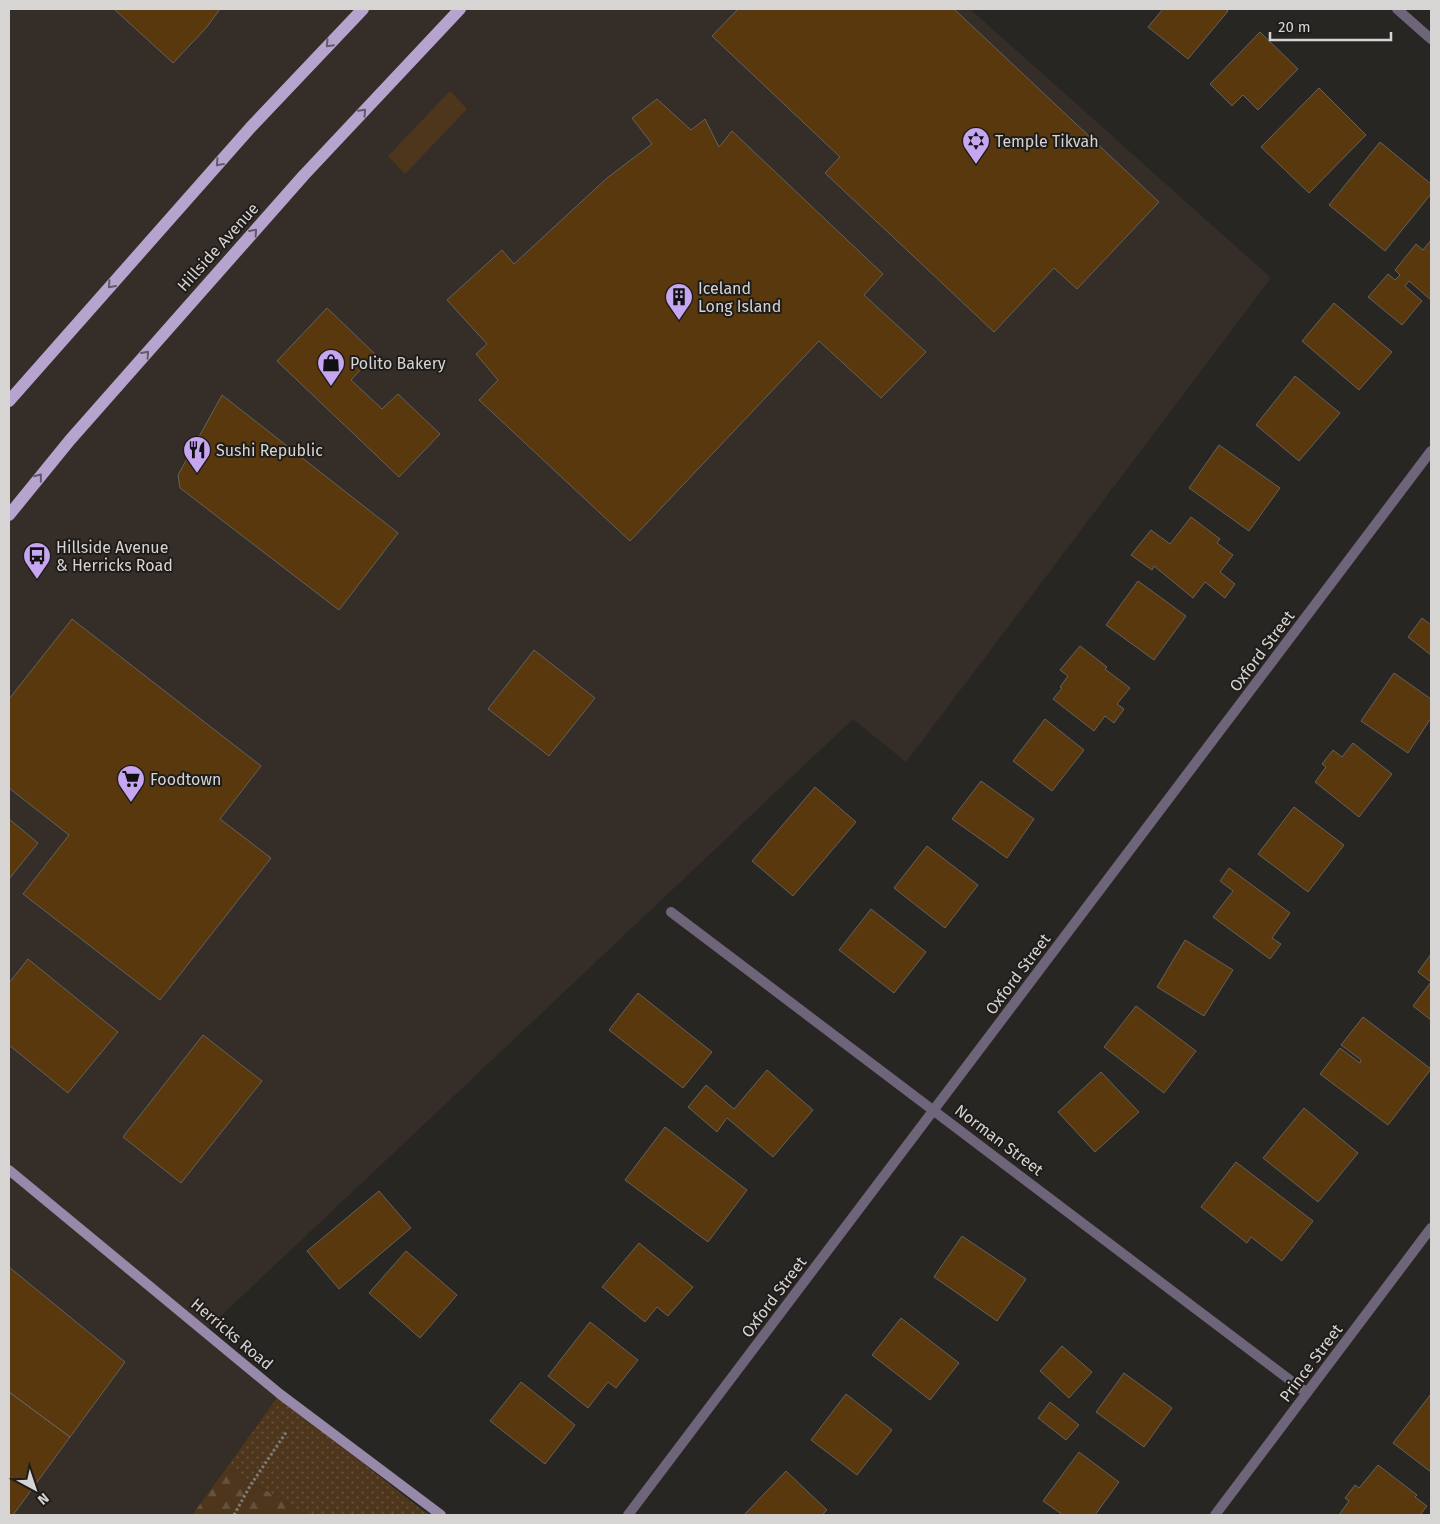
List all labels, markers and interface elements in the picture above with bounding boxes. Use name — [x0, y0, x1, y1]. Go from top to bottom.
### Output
scale bar — [1270, 10, 1391, 42]
text: 20 m — [1278, 18, 1311, 36]
one-way arrow — [326, 39, 335, 48]
one-way arrow — [357, 109, 366, 118]
synagogue icon: Temple Tikvah — [961, 126, 991, 165]
place label: Temple Tikvah — [995, 132, 1099, 151]
one-way arrow — [216, 158, 225, 167]
street label: Hillside Avenue — [173, 199, 263, 295]
one-way arrow — [248, 229, 257, 238]
one-way arrow — [108, 279, 117, 288]
place label: Iceland Long Island — [698, 279, 781, 316]
building icon: Iceland Long Island — [664, 282, 694, 321]
shop icon: Polito Bakery — [316, 348, 346, 387]
one-way arrow — [140, 350, 149, 359]
place label: Polito Bakery — [350, 354, 446, 373]
restaurant icon: Sushi Republic — [182, 435, 212, 474]
place label: Sushi Republic — [216, 441, 323, 460]
one-way arrow — [34, 473, 43, 482]
place label: Hillside Avenue & Herricks Road — [56, 538, 173, 575]
bus stop icon: Hillside Avenue & Herricks Road — [22, 541, 52, 580]
street label: Oxford Street — [1225, 607, 1299, 695]
supermarket icon: Foodtown — [116, 764, 146, 803]
place label: Foodtown — [150, 770, 221, 789]
street label: Oxford Street — [981, 930, 1055, 1018]
street label: Norman Street — [951, 1101, 1047, 1180]
street label: Oxford Street — [737, 1253, 811, 1341]
street label: Herricks Road — [187, 1294, 277, 1374]
street label: Prince Street — [1276, 1320, 1347, 1406]
north arrow — [10, 1464, 60, 1514]
text: N — [34, 1489, 52, 1508]

